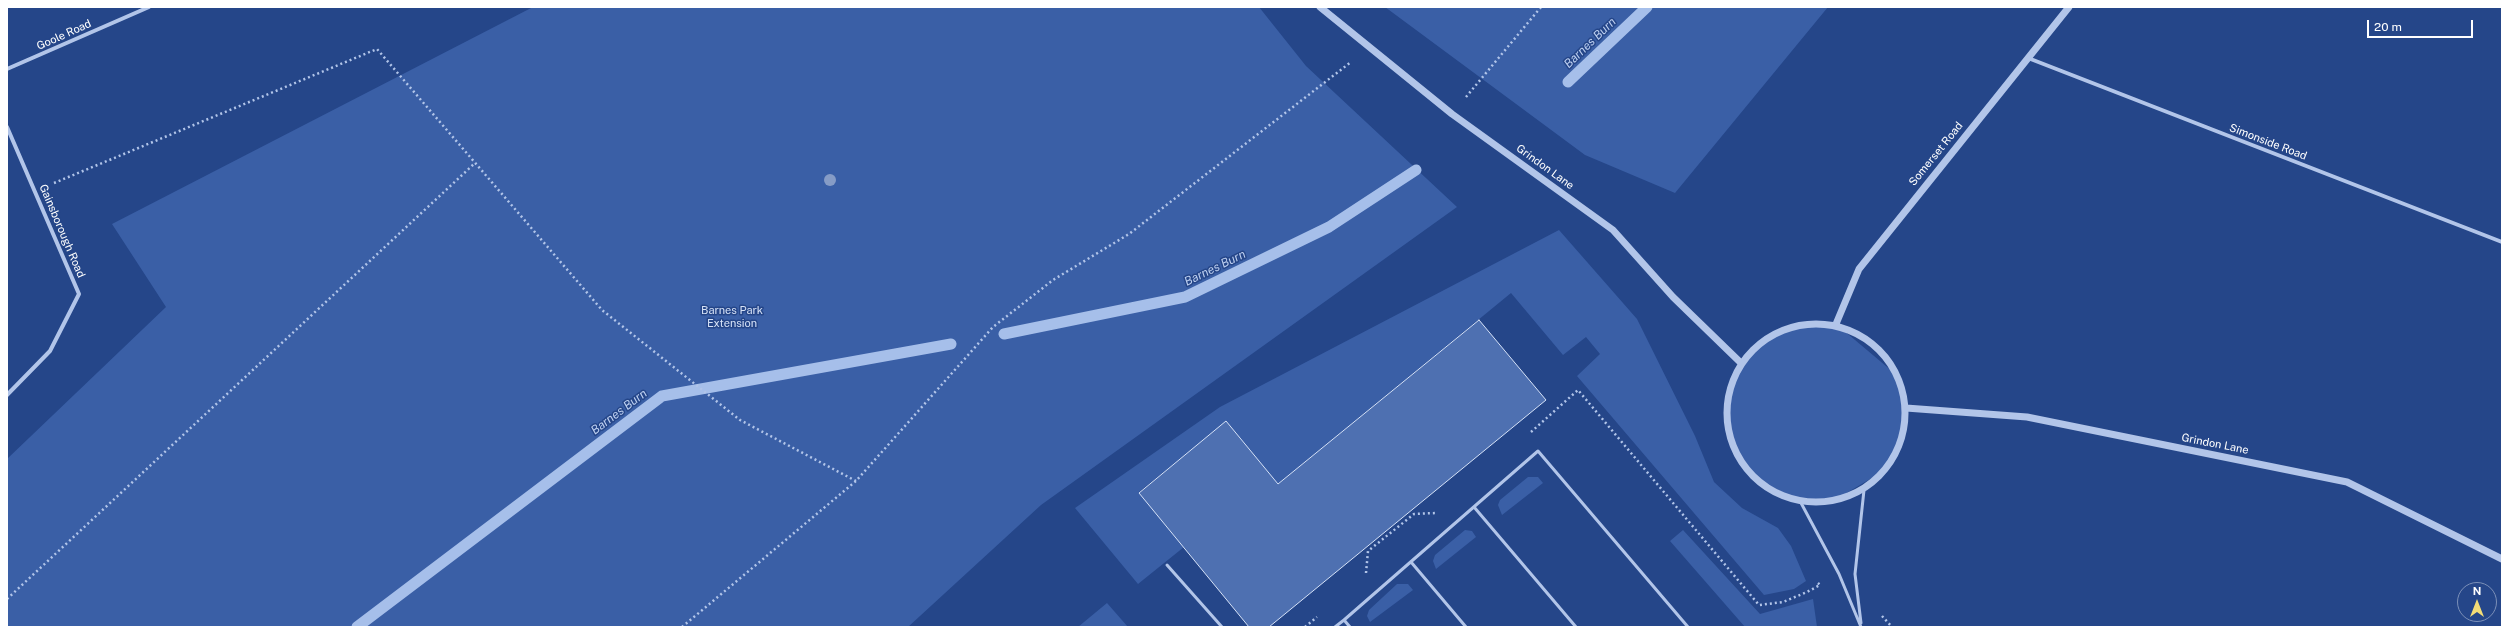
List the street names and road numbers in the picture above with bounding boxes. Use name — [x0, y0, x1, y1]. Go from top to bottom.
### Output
street label: Goole Road — [35, 17, 93, 53]
street label: Somerset Road — [1906, 119, 1966, 189]
street label: Simonside Road — [2227, 121, 2309, 163]
street label: Grindon Lane — [1514, 142, 1576, 192]
street label: Gainsborough Road — [36, 182, 88, 280]
street label: Grindon Lane — [2180, 431, 2250, 457]

